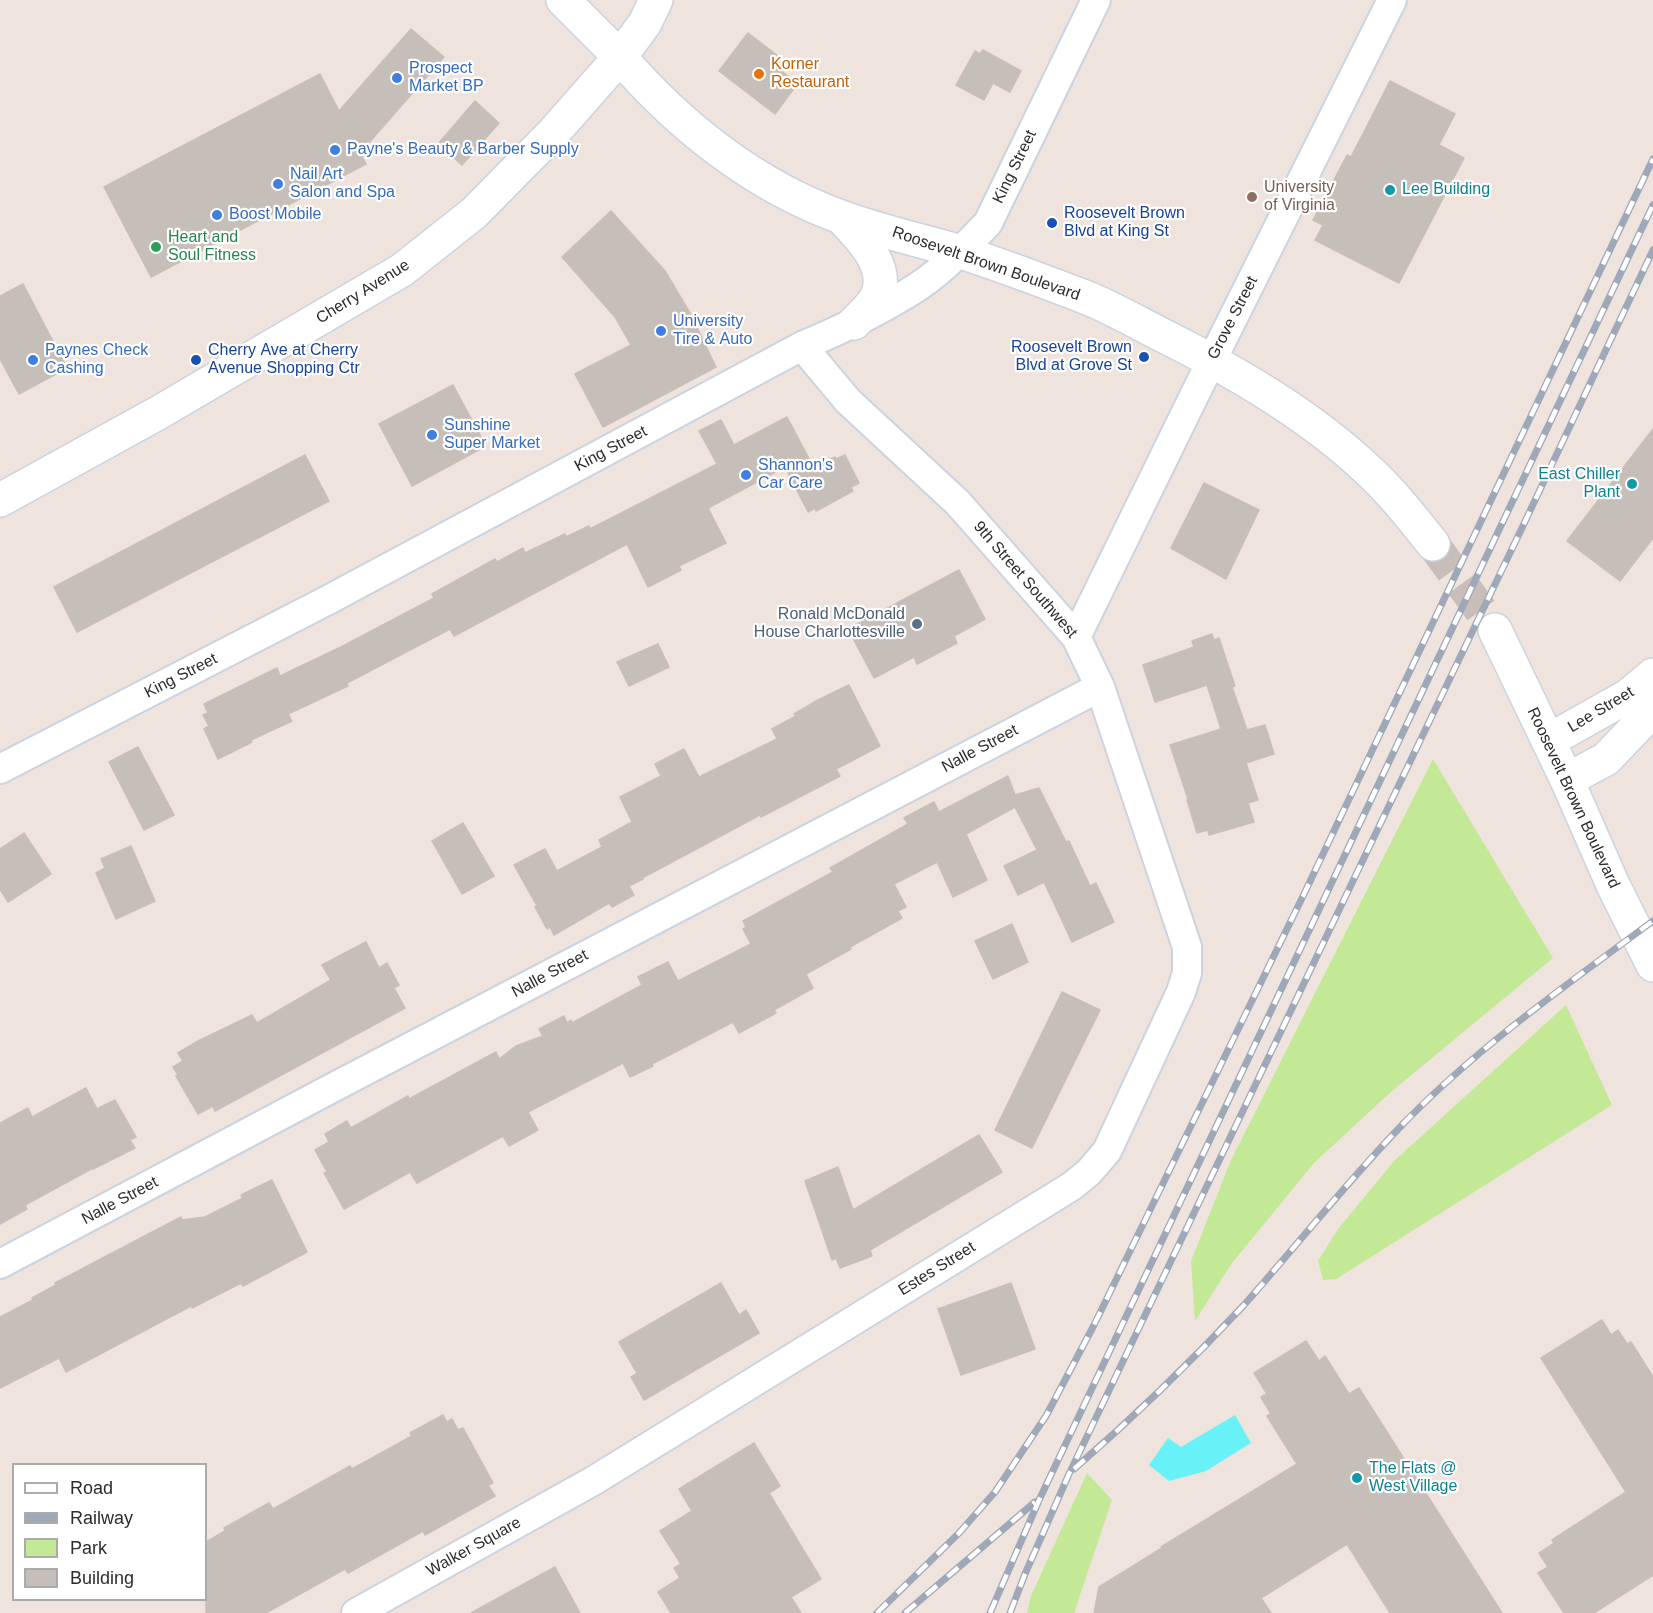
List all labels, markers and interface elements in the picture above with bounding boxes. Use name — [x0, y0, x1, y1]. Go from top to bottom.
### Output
place label: Korner Restaurant — [771, 55, 849, 93]
place label: Prospect Market BP — [409, 59, 484, 97]
marker: Korner Restaurant — [752, 67, 766, 81]
marker: Prospect Market BP — [390, 71, 404, 85]
street label: King Street — [989, 127, 1041, 207]
place label: Payne's Beauty & Barber Supply — [347, 140, 579, 160]
marker: Payne's Beauty & Barber Supply — [328, 143, 342, 157]
place label: Nail Art Salon and Spa — [290, 165, 395, 203]
marker: Nail Art Salon and Spa — [271, 177, 285, 191]
place label: University of Virginia — [1264, 178, 1335, 216]
place label: Lee Building — [1402, 180, 1490, 200]
marker: Lee Building — [1383, 183, 1397, 197]
marker: University of Virginia — [1245, 190, 1259, 204]
place label: Roosevelt Brown Blvd at King St — [1064, 204, 1185, 242]
place label: Boost Mobile — [229, 205, 321, 225]
marker: Boost Mobile — [210, 208, 224, 222]
marker: Roosevelt Brown Blvd at King St — [1045, 216, 1059, 230]
street label: Roosevelt Brown Boulevard — [890, 223, 1082, 305]
place label: Heart and Soul Fitness — [168, 228, 256, 266]
marker: Heart and Soul Fitness — [149, 240, 163, 254]
street label: Cherry Avenue — [313, 256, 413, 328]
street label: Grove Street — [1204, 273, 1262, 363]
place label: University Tire & Auto — [673, 312, 752, 350]
marker: University Tire & Auto — [654, 324, 668, 338]
place label: Roosevelt Brown Blvd at Grove St — [1011, 338, 1132, 376]
place label: Paynes Check Cashing — [45, 341, 148, 379]
place label: Cherry Ave at Cherry Avenue Shopping Ctr — [208, 341, 360, 379]
marker: Roosevelt Brown Blvd at Grove St — [1137, 350, 1151, 364]
marker: Paynes Check Cashing — [26, 353, 40, 367]
marker: Cherry Ave at Cherry Avenue Shopping Ctr — [189, 353, 203, 367]
place label: Sunshine Super Market — [444, 416, 540, 454]
street label: King Street — [572, 422, 650, 476]
marker: Sunshine Super Market — [425, 428, 439, 442]
place label: Shannon's Car Care — [758, 456, 833, 494]
place label: East Chiller Plant — [1538, 465, 1620, 503]
marker: Shannon's Car Care — [739, 468, 753, 482]
marker: East Chiller Plant — [1625, 477, 1639, 491]
street label: 9th Street Southwest — [969, 518, 1081, 642]
place label: Ronald McDonald House Charlottesville — [754, 605, 905, 643]
marker: Ronald McDonald House Charlottesville — [910, 617, 924, 631]
street label: King Street — [141, 649, 221, 703]
street label: Lee Street — [1564, 683, 1638, 737]
street label: Roosevelt Brown Boulevard — [1523, 704, 1623, 892]
street label: Nalle Street — [939, 721, 1021, 777]
street label: Nalle Street — [509, 946, 591, 1002]
street label: Nalle Street — [79, 1173, 161, 1229]
street label: Estes Street — [895, 1238, 979, 1300]
place label: The Flats @ West Village — [1369, 1459, 1457, 1497]
legend — [12, 1463, 207, 1601]
marker: The Flats @ West Village — [1350, 1471, 1364, 1485]
text: Road — [70, 1478, 113, 1498]
text: Railway — [70, 1508, 133, 1528]
street label: Walker Square — [423, 1513, 525, 1581]
text: Park — [70, 1538, 107, 1558]
text: Building — [70, 1568, 134, 1588]

